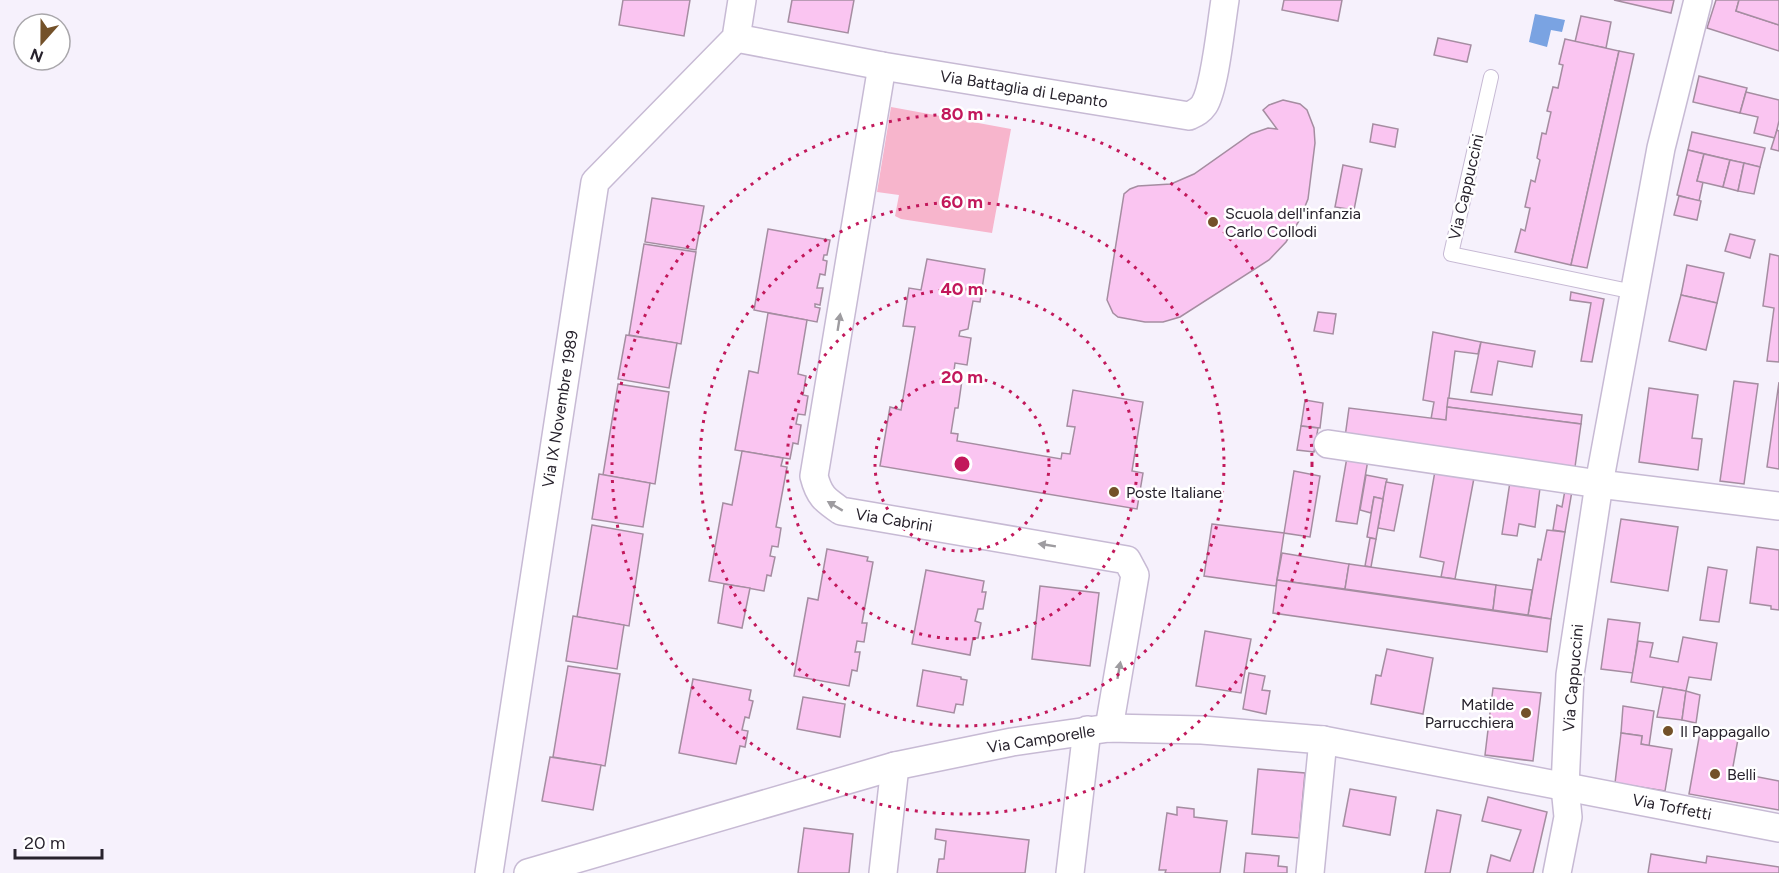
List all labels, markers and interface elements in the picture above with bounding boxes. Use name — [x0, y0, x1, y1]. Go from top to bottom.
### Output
north arrow — [12, 12, 72, 72]
text: N — [28, 44, 46, 67]
street label: Via Battaglia di Lepanto — [939, 66, 1109, 112]
text: 80 m — [941, 103, 983, 125]
street label: Via Cappuccini — [1445, 132, 1487, 242]
text: 60 m — [941, 191, 983, 213]
place label: Scuola dell'infanzia Carlo Collodi — [1225, 204, 1361, 241]
marker: Scuola dell'infanzia Carlo Collodi — [1206, 215, 1220, 229]
text: 40 m — [940, 278, 984, 300]
one-way arrow — [835, 313, 844, 332]
street label: Via IX Novembre 1989 — [538, 329, 582, 489]
text: 20 m — [941, 366, 983, 388]
centre of rings — [952, 454, 972, 474]
place label: Poste Italiane — [1126, 483, 1222, 502]
marker: Poste Italiane — [1107, 485, 1121, 499]
one-way arrow — [826, 501, 843, 511]
street label: Via Cabrini — [854, 505, 934, 535]
one-way arrow — [1037, 541, 1056, 550]
street label: Via Cappuccini — [1559, 623, 1587, 733]
one-way arrow — [1115, 660, 1124, 679]
place label: Matilde Parrucchiera — [1425, 695, 1514, 732]
marker: Matilde Parrucchiera — [1519, 706, 1533, 720]
street label: Via Camporelle — [986, 721, 1097, 757]
place label: Il Pappagallo — [1680, 722, 1770, 741]
marker: Il Pappagallo — [1661, 724, 1675, 738]
place label: Belli — [1727, 765, 1756, 784]
marker: Belli — [1708, 767, 1722, 781]
street label: Via Toffetti — [1631, 790, 1713, 824]
scale bar — [15, 822, 102, 860]
text: 20 m — [24, 832, 65, 854]

